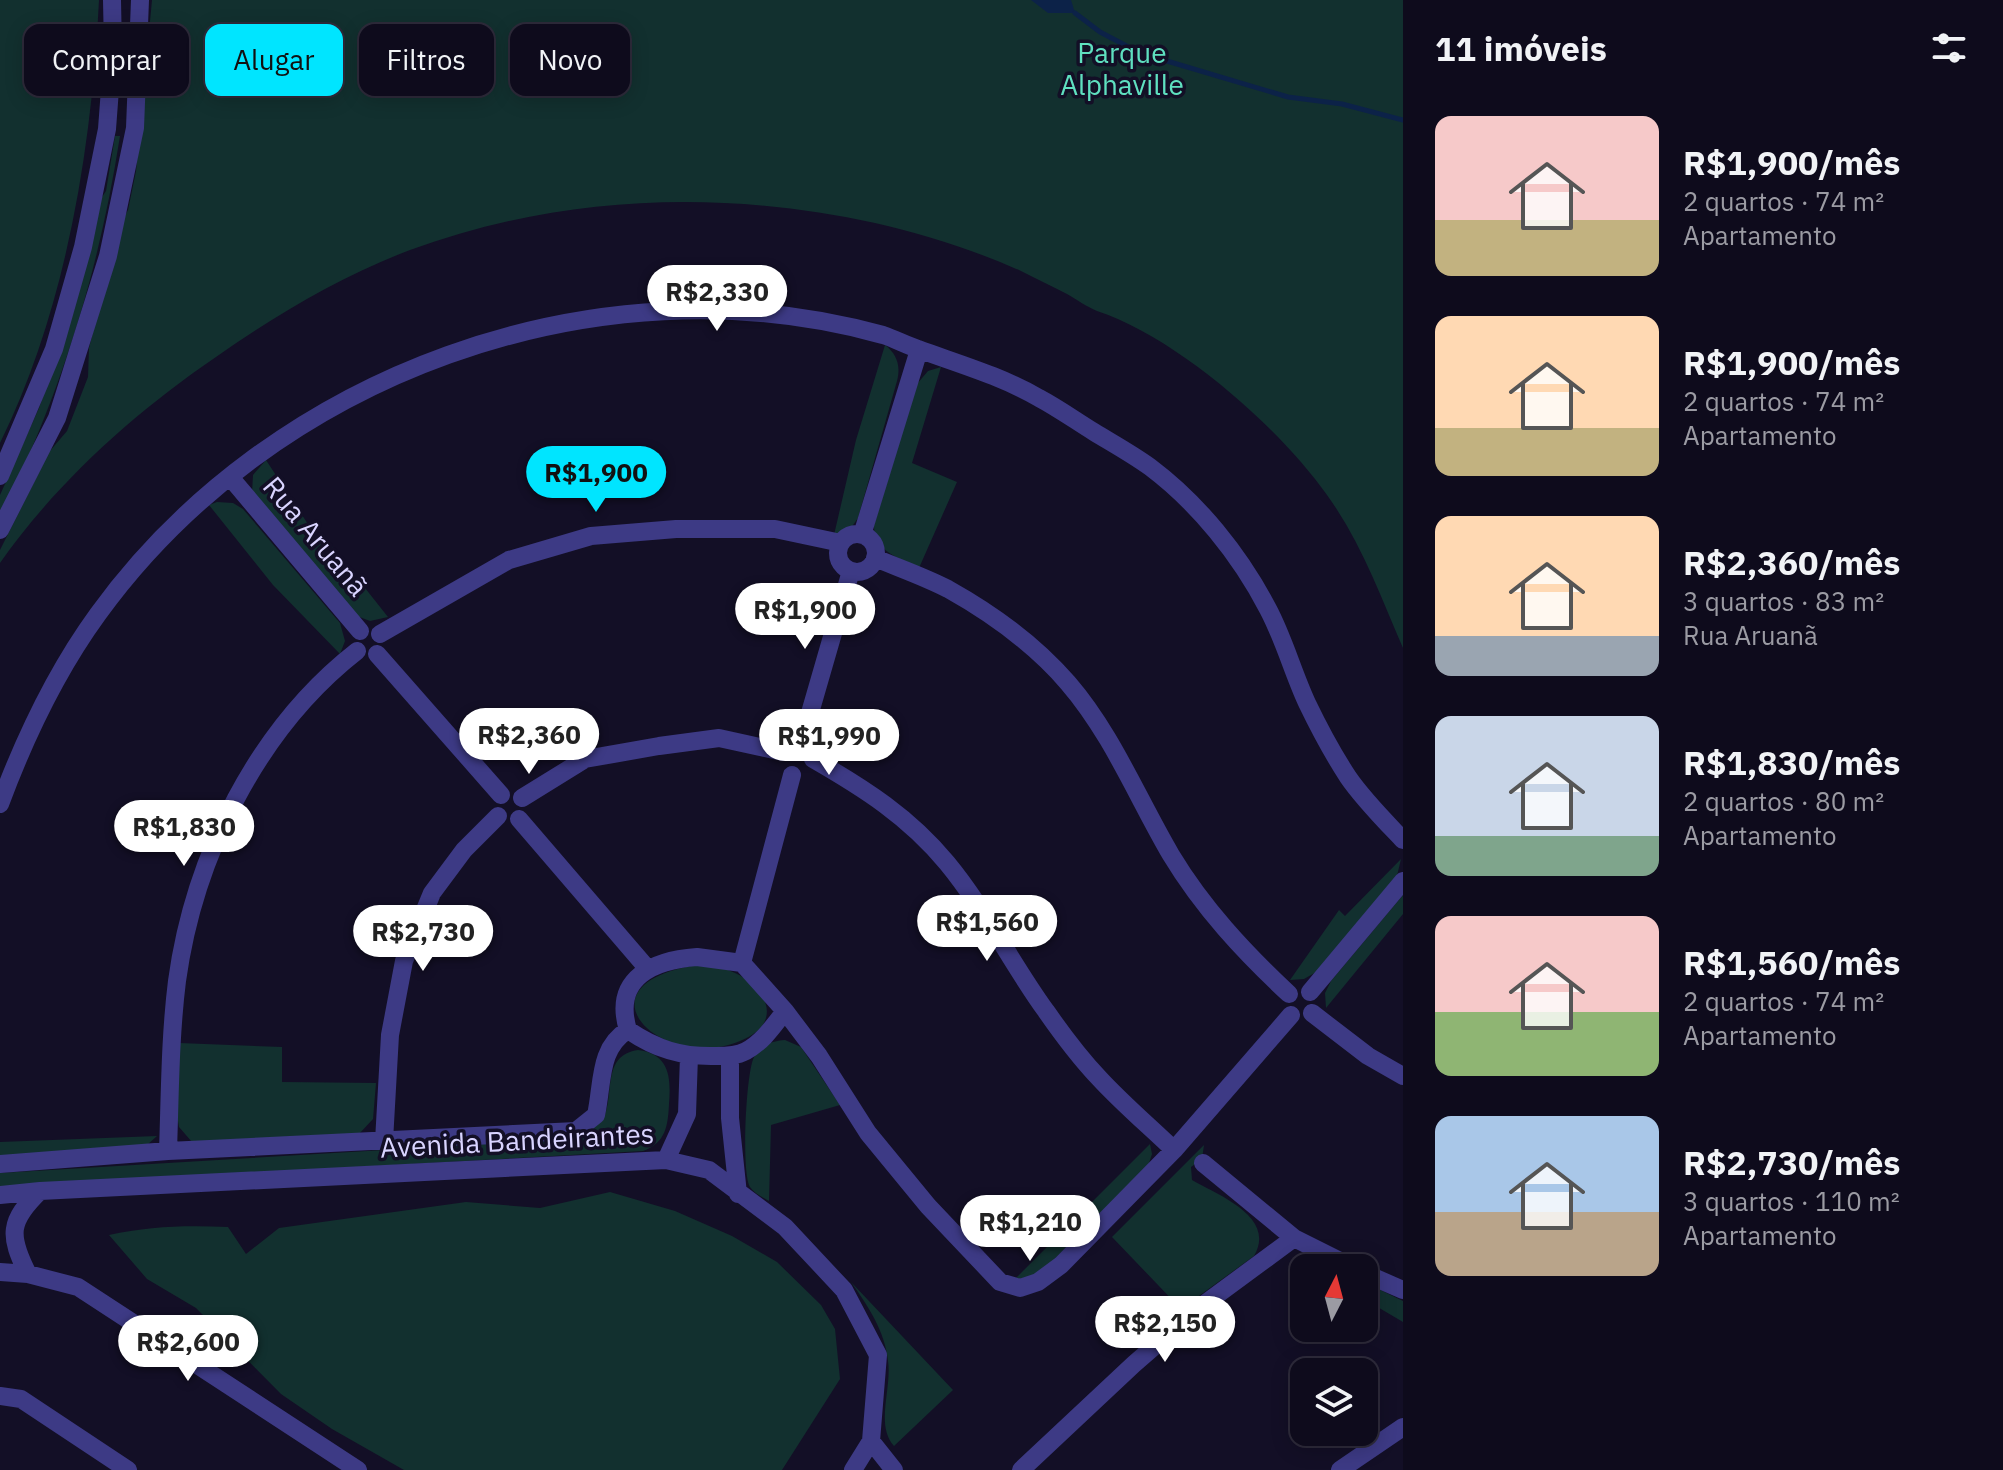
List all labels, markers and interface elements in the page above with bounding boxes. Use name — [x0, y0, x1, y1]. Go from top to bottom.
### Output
chip: Comprar — [24, 24, 189, 96]
chip: Alugar — [205, 24, 343, 96]
chip: Filtros — [359, 24, 494, 96]
chip: Novo — [510, 24, 630, 96]
text: 11 imóveis — [1435, 26, 1607, 70]
icon: filters — [1927, 26, 1971, 70]
park label: Parque Alphaville — [1060, 34, 1184, 103]
text: R$1,900/mês — [1683, 140, 1900, 184]
icon: home — [1499, 148, 1595, 244]
text: 2 quartos · 74 m² — [1683, 184, 1884, 218]
text: Apartamento — [1683, 218, 1837, 252]
pin: R$2,330 — [643, 265, 791, 333]
text: R$2,330 — [665, 274, 769, 308]
text: R$1,900/mês — [1683, 340, 1900, 384]
icon: home — [1499, 348, 1595, 444]
text: 2 quartos · 74 m² — [1683, 384, 1884, 418]
text: Apartamento — [1683, 418, 1837, 452]
pin: R$1,900 — [522, 446, 670, 514]
text: R$1,900 — [544, 455, 648, 489]
street label: Rua Aruanã — [255, 468, 377, 604]
text: R$2,360/mês — [1683, 540, 1900, 584]
icon: home — [1499, 548, 1595, 644]
pin: R$1,900 — [731, 583, 879, 651]
text: 3 quartos · 83 m² — [1683, 584, 1884, 618]
text: R$1,900 — [753, 592, 857, 626]
text: Rua Aruanã — [1683, 618, 1818, 652]
pin: R$2,360 — [455, 708, 603, 776]
pin: R$1,990 — [755, 709, 903, 777]
text: R$2,360 — [477, 717, 581, 751]
text: R$1,990 — [777, 718, 881, 752]
text: R$1,830/mês — [1683, 740, 1900, 784]
icon: home — [1499, 748, 1595, 844]
text: 2 quartos · 80 m² — [1683, 784, 1884, 818]
pin: R$1,830 — [110, 800, 258, 868]
text: R$1,830 — [132, 809, 236, 843]
text: Apartamento — [1683, 818, 1837, 852]
pin: R$1,560 — [913, 895, 1061, 963]
text: R$1,560 — [935, 904, 1039, 938]
pin: R$2,730 — [349, 905, 497, 973]
text: R$2,730 — [371, 914, 475, 948]
text: R$1,560/mês — [1683, 940, 1900, 984]
icon: home — [1499, 948, 1595, 1044]
text: 2 quartos · 74 m² — [1683, 984, 1884, 1018]
text: Apartamento — [1683, 1018, 1837, 1052]
street label: Avenida Bandeirantes — [379, 1114, 655, 1166]
text: R$2,730/mês — [1683, 1140, 1900, 1184]
icon: home — [1499, 1148, 1595, 1244]
text: 3 quartos · 110 m² — [1683, 1184, 1900, 1218]
pin: R$1,210 — [956, 1195, 1104, 1263]
text: R$1,210 — [978, 1204, 1082, 1238]
text: Apartamento — [1683, 1218, 1837, 1252]
north arrow — [1290, 1254, 1378, 1342]
map controls — [1290, 1254, 1378, 1446]
pin: R$2,150 — [1091, 1296, 1239, 1364]
text: R$2,150 — [1113, 1305, 1217, 1339]
pin: R$2,600 — [114, 1315, 262, 1383]
text: R$2,600 — [136, 1324, 240, 1358]
button: layers — [1290, 1358, 1378, 1446]

